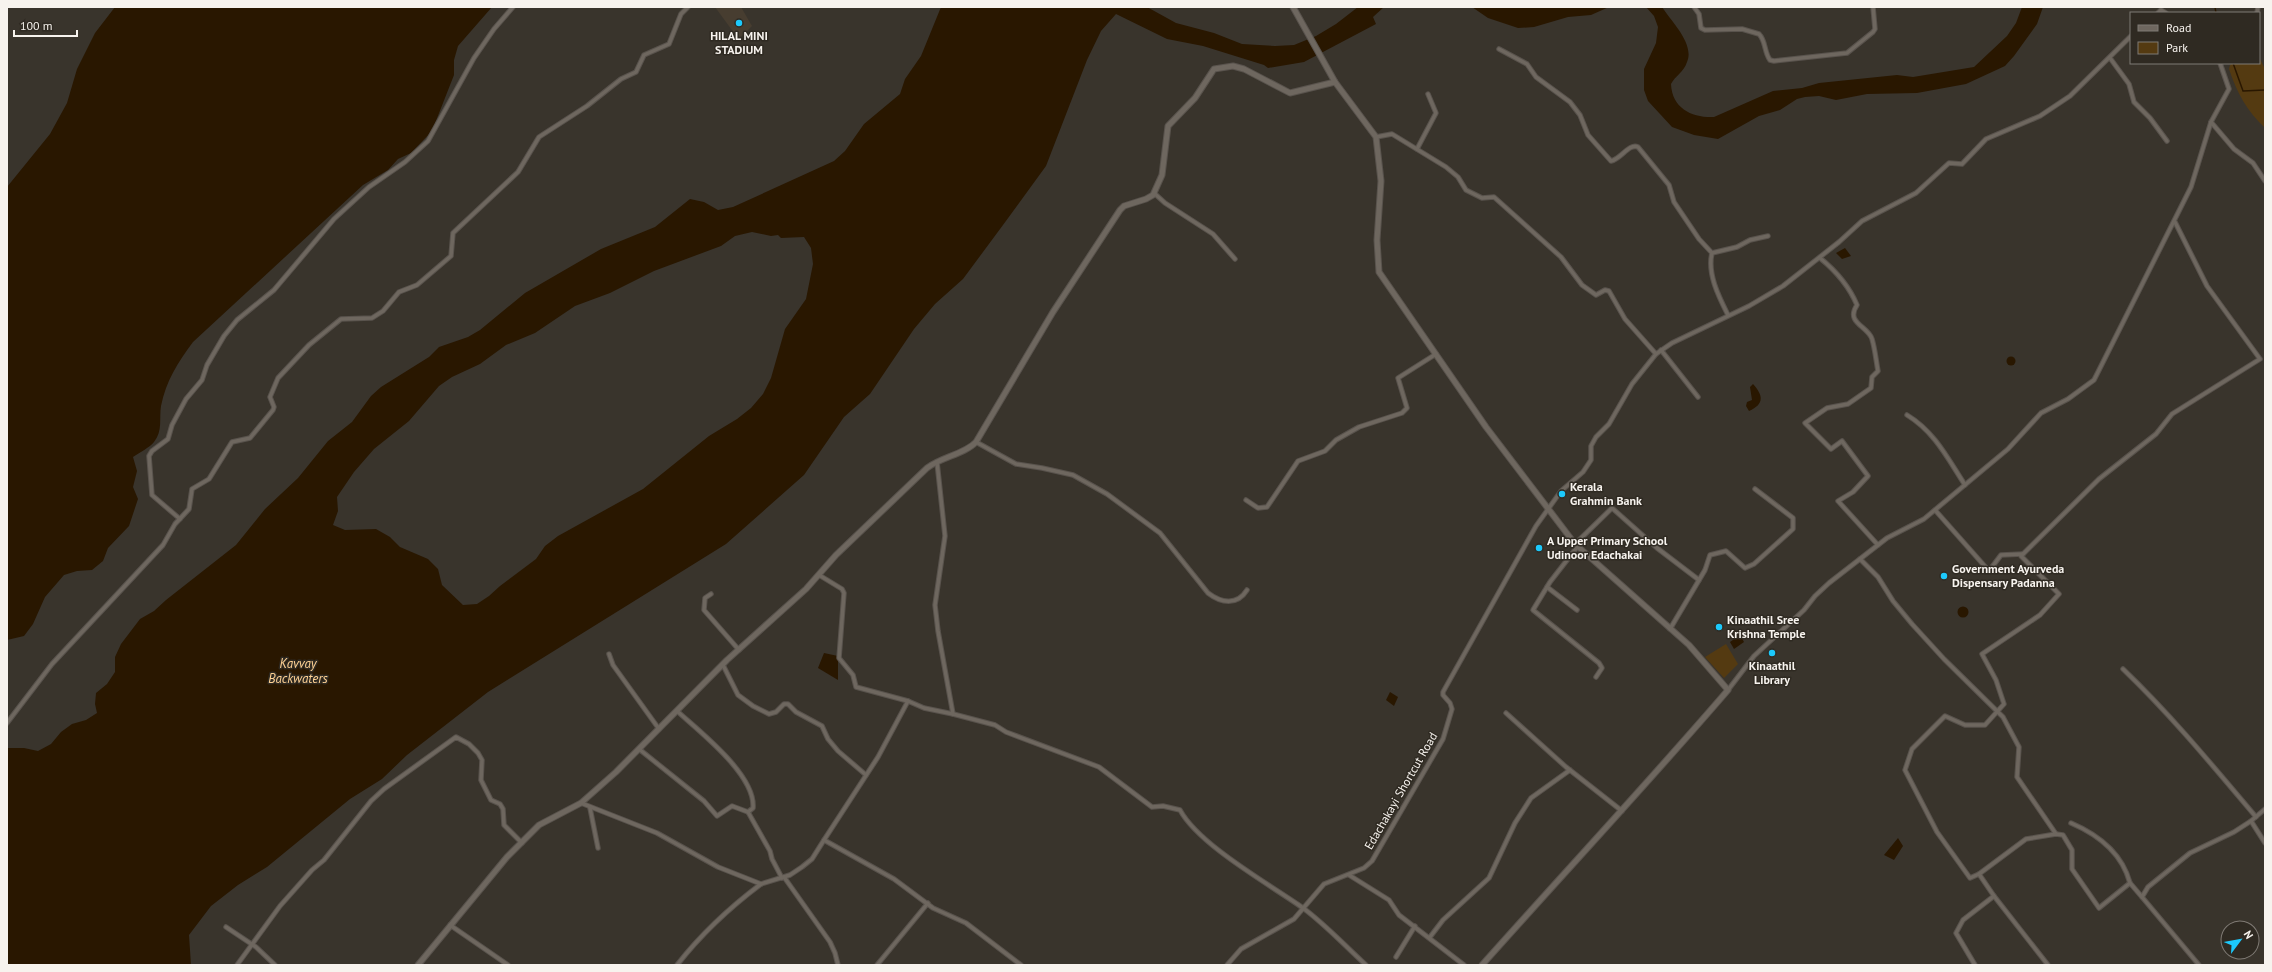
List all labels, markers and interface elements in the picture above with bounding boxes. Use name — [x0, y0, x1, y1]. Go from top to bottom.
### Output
scale bar — [14, 12, 77, 38]
legend — [2130, 12, 2260, 64]
text: 100 m — [20, 18, 53, 33]
marker: HILAL MINI STADIUM — [734, 18, 744, 28]
text: Road — [2166, 20, 2191, 35]
place label: HILAL MINI STADIUM — [710, 28, 768, 57]
text: Park — [2166, 40, 2188, 55]
place label: Kerala Grahmin Bank — [1570, 479, 1642, 508]
marker: Kerala Grahmin Bank — [1557, 489, 1567, 499]
place label: A Upper Primary School Udinoor Edachakai — [1547, 533, 1668, 562]
marker: A Upper Primary School Udinoor Edachakai — [1534, 543, 1544, 553]
place label: Government Ayurveda Dispensary Padanna — [1952, 561, 2064, 590]
marker: Government Ayurveda Dispensary Padanna — [1939, 571, 1949, 581]
place label: Kinaathil Sree Krishna Temple — [1727, 612, 1805, 641]
marker: Kinaathil Sree Krishna Temple — [1714, 622, 1724, 632]
marker: Kinaathil Library — [1767, 648, 1777, 658]
water label: Kavvay Backwaters — [268, 655, 329, 687]
place label: Kinaathil Library — [1749, 658, 1796, 687]
street label: Edachakayi Shortcut Road — [1361, 730, 1440, 852]
north arrow — [2220, 920, 2260, 960]
text: N — [2241, 928, 2256, 941]

